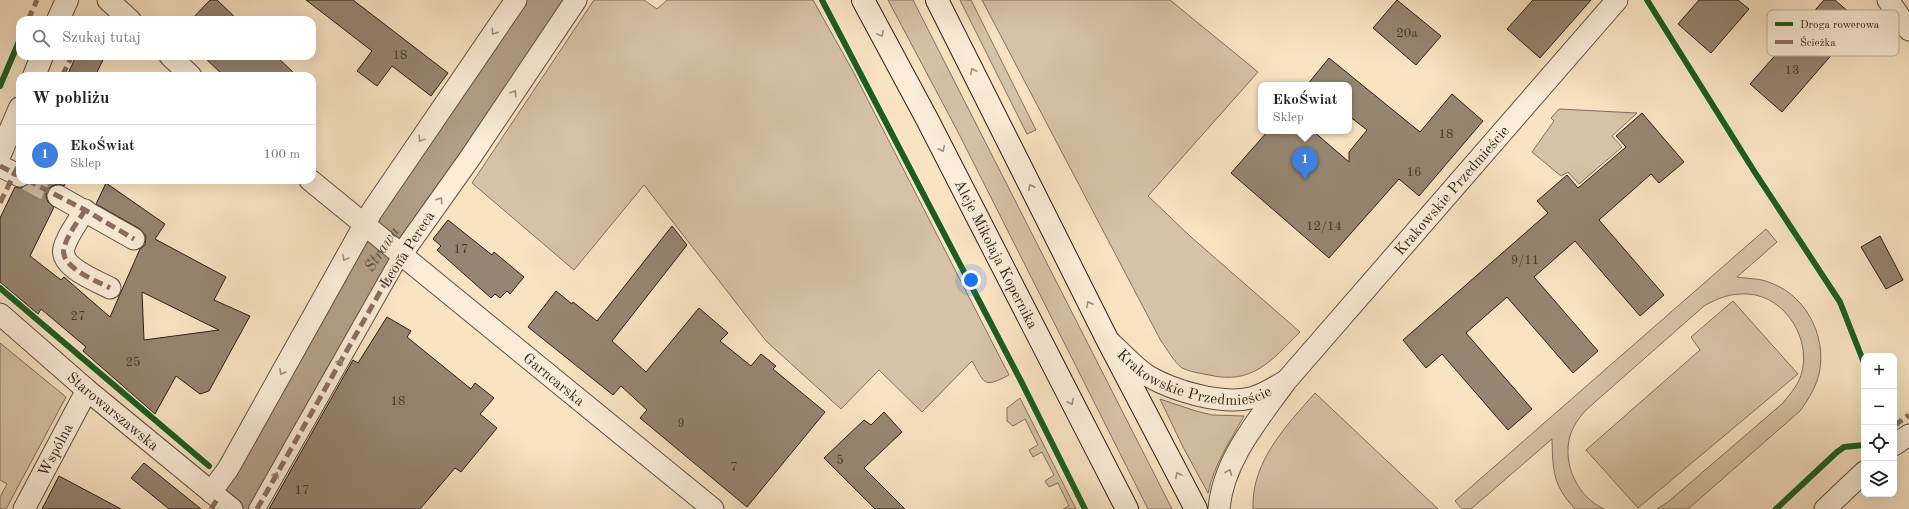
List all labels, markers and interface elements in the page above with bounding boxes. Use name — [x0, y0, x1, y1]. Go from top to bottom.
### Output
legend — [1767, 10, 1899, 56]
search box — [16, 16, 316, 60]
text: Droga rowerowa — [1800, 20, 1880, 31]
icon: search — [30, 27, 52, 49]
house number: 20a — [1396, 27, 1418, 40]
one-way arrow — [491, 28, 499, 35]
one-way arrow — [877, 30, 884, 37]
text: Szukaj tutaj — [62, 31, 141, 46]
text: Ścieżka — [1800, 36, 1836, 49]
house number: 18 — [392, 49, 408, 62]
house number: 13 — [1784, 64, 1800, 77]
one-way arrow — [970, 68, 978, 76]
popup — [1258, 82, 1352, 134]
text: W pobliżu — [32, 90, 109, 107]
one-way arrow — [509, 90, 517, 97]
text: EkoŚwiat — [1273, 93, 1337, 108]
text: Sklep — [1273, 111, 1304, 124]
street label: Krakowskie Przedmieście — [1393, 124, 1513, 259]
house number: 18 — [1438, 128, 1454, 141]
one-way arrow — [418, 135, 425, 142]
text: EkoŚwiat — [70, 139, 135, 154]
one-way arrow — [938, 145, 945, 152]
pin: 1 — [1292, 147, 1318, 180]
text: 1 — [41, 148, 49, 161]
text: 100 m — [263, 148, 300, 161]
text: Sklep — [70, 157, 101, 170]
house number: 16 — [1406, 166, 1422, 179]
street label: Aleje Mikołaja Kopernika — [951, 178, 1040, 332]
one-way arrow — [1028, 184, 1036, 192]
one-way arrow — [435, 197, 443, 204]
street label: Leona Pereca — [378, 209, 439, 291]
house number: 12/14 — [1306, 220, 1342, 233]
water label: Strawa — [362, 224, 404, 275]
house number: 17 — [453, 243, 469, 256]
one-way arrow — [342, 254, 349, 261]
house number: 9/11 — [1511, 254, 1539, 267]
your location — [961, 270, 981, 290]
one-way arrow — [1087, 300, 1094, 308]
house number: 27 — [70, 310, 86, 323]
street label: Krakowskie Przedmieście — [1113, 347, 1275, 409]
street label: Garncarska — [520, 351, 587, 410]
map controls — [1861, 353, 1897, 497]
button: + — [1861, 353, 1897, 389]
house number: 25 — [125, 356, 141, 369]
one-way arrow — [335, 359, 342, 366]
one-way arrow — [279, 367, 286, 375]
street label: Starowarszawska — [63, 370, 161, 455]
button: − — [1861, 389, 1897, 425]
house number: 18 — [390, 395, 406, 408]
one-way arrow — [1067, 397, 1074, 405]
house number: 9 — [677, 417, 685, 430]
street label: Wspólna — [37, 421, 77, 479]
button: locate — [1861, 425, 1897, 461]
house number: 5 — [836, 454, 844, 467]
house number: 7 — [730, 461, 738, 474]
button: layers — [1861, 461, 1897, 497]
one-way arrow — [1224, 468, 1232, 476]
one-way arrow — [1175, 471, 1182, 479]
one-way arrow — [271, 472, 278, 479]
house number: 17 — [294, 484, 310, 497]

